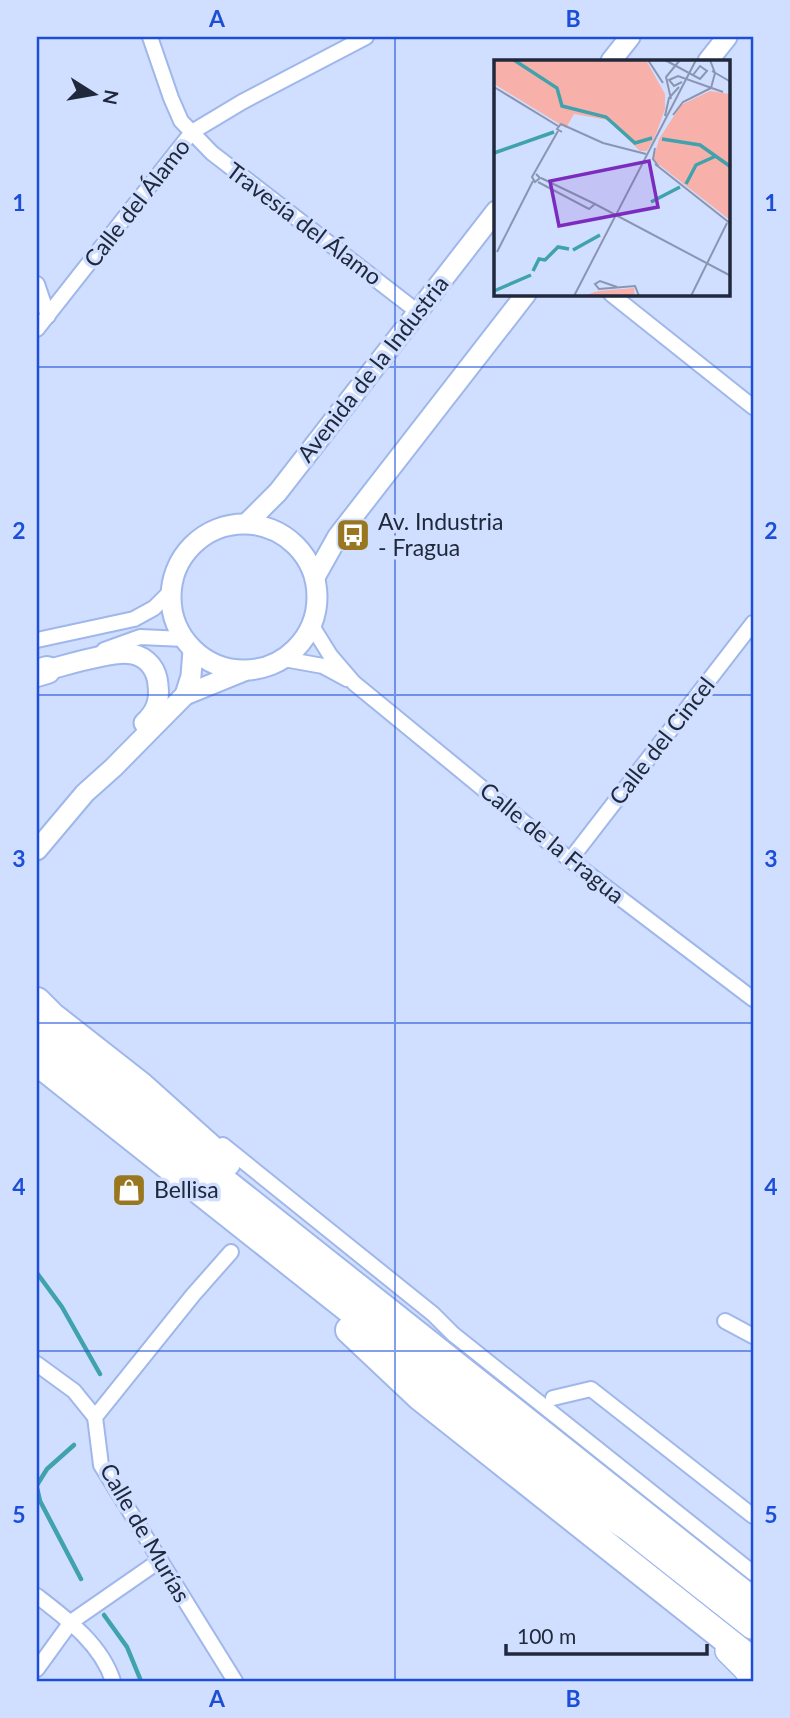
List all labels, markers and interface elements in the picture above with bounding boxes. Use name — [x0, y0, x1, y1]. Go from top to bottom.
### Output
text: A — [208, 4, 226, 32]
text: B — [565, 4, 581, 32]
north arrow — [60, 60, 130, 130]
inset map — [494, 60, 730, 296]
text: N — [98, 88, 124, 107]
street label: Calle del Álamo — [77, 132, 195, 272]
street label: Travesía del Álamo — [222, 156, 388, 291]
text: 1 — [12, 188, 26, 216]
text: 1 — [764, 188, 778, 216]
street label: Avenida de la Industria — [291, 270, 454, 467]
place label: Av. Industria - Fragua — [378, 507, 503, 561]
text: 2 — [12, 516, 26, 544]
bus stop icon: Av. Industria - Fragua — [334, 516, 372, 554]
text: 2 — [764, 516, 778, 544]
street label: Calle del Cincel — [603, 671, 720, 810]
street label: Calle de la Fragua — [475, 776, 630, 909]
text: 3 — [12, 844, 26, 872]
text: 3 — [764, 844, 778, 872]
shop icon: Bellisa — [110, 1171, 148, 1209]
text: 4 — [12, 1172, 26, 1200]
text: 4 — [764, 1172, 778, 1200]
place label: Bellisa — [154, 1175, 219, 1203]
street label: Calle de Murías — [95, 1458, 197, 1607]
text: 5 — [12, 1500, 26, 1528]
text: 5 — [764, 1500, 778, 1528]
scale bar — [506, 1613, 708, 1657]
text: 100 m — [517, 1623, 576, 1648]
text: A — [208, 1684, 226, 1712]
text: B — [565, 1684, 581, 1712]

